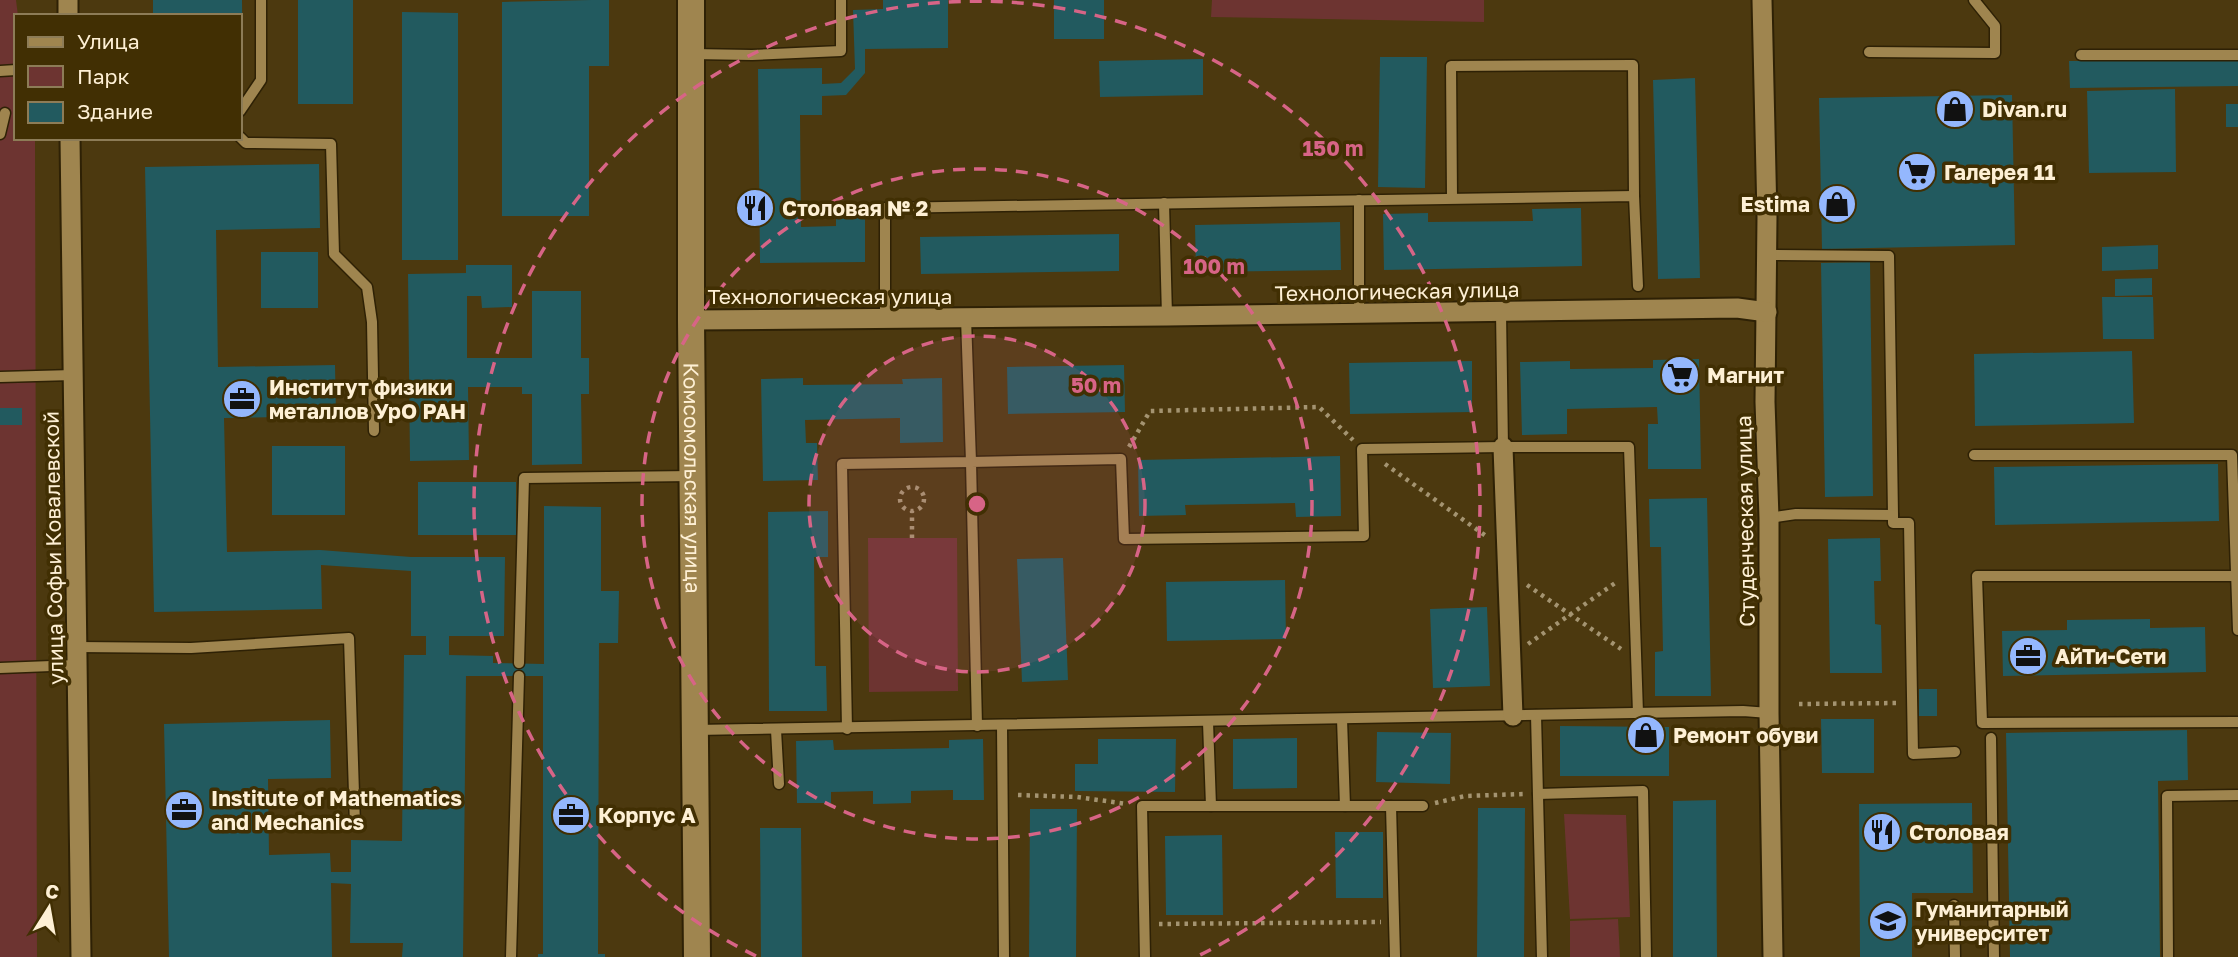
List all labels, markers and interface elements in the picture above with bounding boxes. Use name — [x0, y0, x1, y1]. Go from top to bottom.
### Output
legend — [14, 14, 242, 140]
text: Улица — [77, 28, 140, 54]
text: Парк — [77, 63, 130, 89]
shop icon: Divan.ru — [1934, 88, 1976, 130]
place label: Divan.ru — [1982, 96, 2067, 122]
text: Здание — [77, 98, 153, 124]
text: 150 m — [1303, 135, 1363, 161]
supermarket icon: Галерея 11 — [1896, 151, 1938, 193]
place label: Галерея 11 — [1944, 159, 2056, 185]
shop icon: Estima — [1816, 183, 1858, 225]
restaurant icon: Столовая № 2 — [734, 187, 776, 229]
place label: Estima — [1741, 191, 1810, 217]
place label: Столовая № 2 — [782, 195, 929, 221]
text: 100 m — [1183, 253, 1245, 279]
street label: Технологическая улица — [1274, 276, 1520, 306]
street label: Технологическая улица — [708, 283, 952, 309]
supermarket icon: Магнит — [1659, 354, 1701, 396]
street label: Комсомольская улица — [678, 362, 707, 594]
place label: Магнит — [1707, 362, 1784, 388]
text: 50 m — [1071, 372, 1121, 398]
place label: Институт физики металлов УрО РАН — [269, 374, 466, 424]
office icon: Институт физики металлов УрО РАН — [221, 378, 263, 420]
street label: улица Софьи Ковалевской — [38, 411, 68, 685]
street label: Студенческая улица — [1730, 415, 1760, 627]
centre of rings — [965, 492, 989, 516]
office icon: АйТи-Сети — [2007, 635, 2049, 677]
place label: АйТи-Сети — [2055, 643, 2166, 669]
shop icon: Ремонт обуви — [1625, 714, 1667, 756]
place label: Ремонт обуви — [1673, 722, 1818, 748]
place label: Institute of Mathematics and Mechanics — [211, 785, 462, 835]
office icon: Institute of Mathematics and Mechanics — [163, 789, 205, 831]
office icon: Корпус А — [550, 794, 592, 836]
place label: Корпус А — [598, 802, 696, 828]
restaurant icon: Столовая — [1861, 811, 1903, 853]
place label: Столовая — [1909, 819, 2009, 845]
north arrow — [14, 873, 84, 943]
text: С — [44, 878, 61, 903]
place label: Гуманитарный университет — [1915, 896, 2069, 946]
school or university icon: Гуманитарный университет — [1867, 900, 1909, 942]

